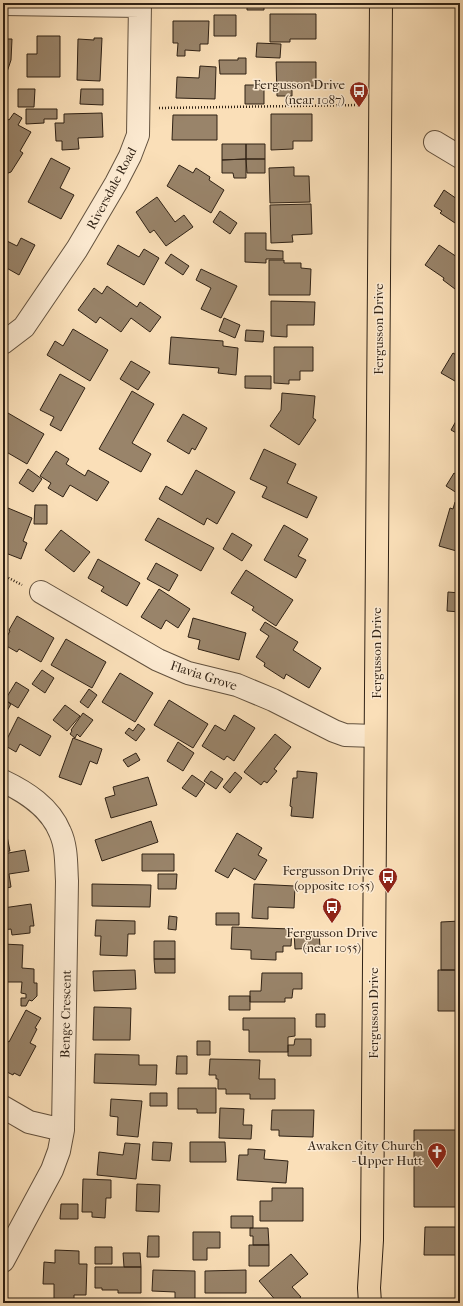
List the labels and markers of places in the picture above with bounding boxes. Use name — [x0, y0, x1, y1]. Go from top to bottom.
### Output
place label: Fergusson Drive (near 1087) — [253, 77, 346, 107]
bus stop icon: Fergusson Drive (near 1087) — [348, 80, 370, 108]
place label: Fergusson Drive (opposite 1055) — [282, 863, 375, 893]
bus stop icon: Fergusson Drive (opposite 1055) — [377, 866, 399, 894]
bus stop icon: Fergusson Drive (near 1055) — [321, 896, 343, 924]
place label: Fergusson Drive (near 1055) — [286, 925, 378, 955]
place label: Awaken City Church - Upper Hutt — [307, 1138, 424, 1168]
church icon: Awaken City Church - Upper Hutt — [426, 1141, 448, 1169]

